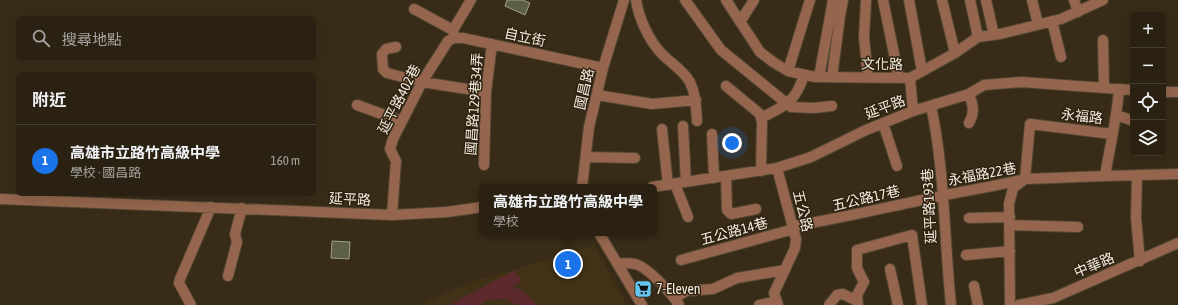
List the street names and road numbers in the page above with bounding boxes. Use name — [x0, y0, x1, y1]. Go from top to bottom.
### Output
street label: 自立街 — [503, 25, 547, 49]
street label: 國昌路129巷34弄 — [462, 52, 486, 156]
street label: 文化路 — [861, 56, 903, 72]
street label: 延平路402巷 — [375, 62, 423, 136]
street label: 國昌路 — [571, 67, 597, 111]
street label: 延平路 — [863, 92, 907, 122]
street label: 永福路 — [1060, 106, 1104, 126]
street label: 永福路22巷 — [947, 160, 1017, 188]
street label: 延平路193巷 — [919, 168, 939, 244]
street label: 五公路17巷 — [831, 182, 901, 214]
street label: 五公路 — [790, 189, 816, 233]
street label: 延平路 — [329, 190, 371, 208]
street label: 五公路14巷 — [699, 214, 769, 248]
street label: 中華路 — [1072, 249, 1116, 281]

